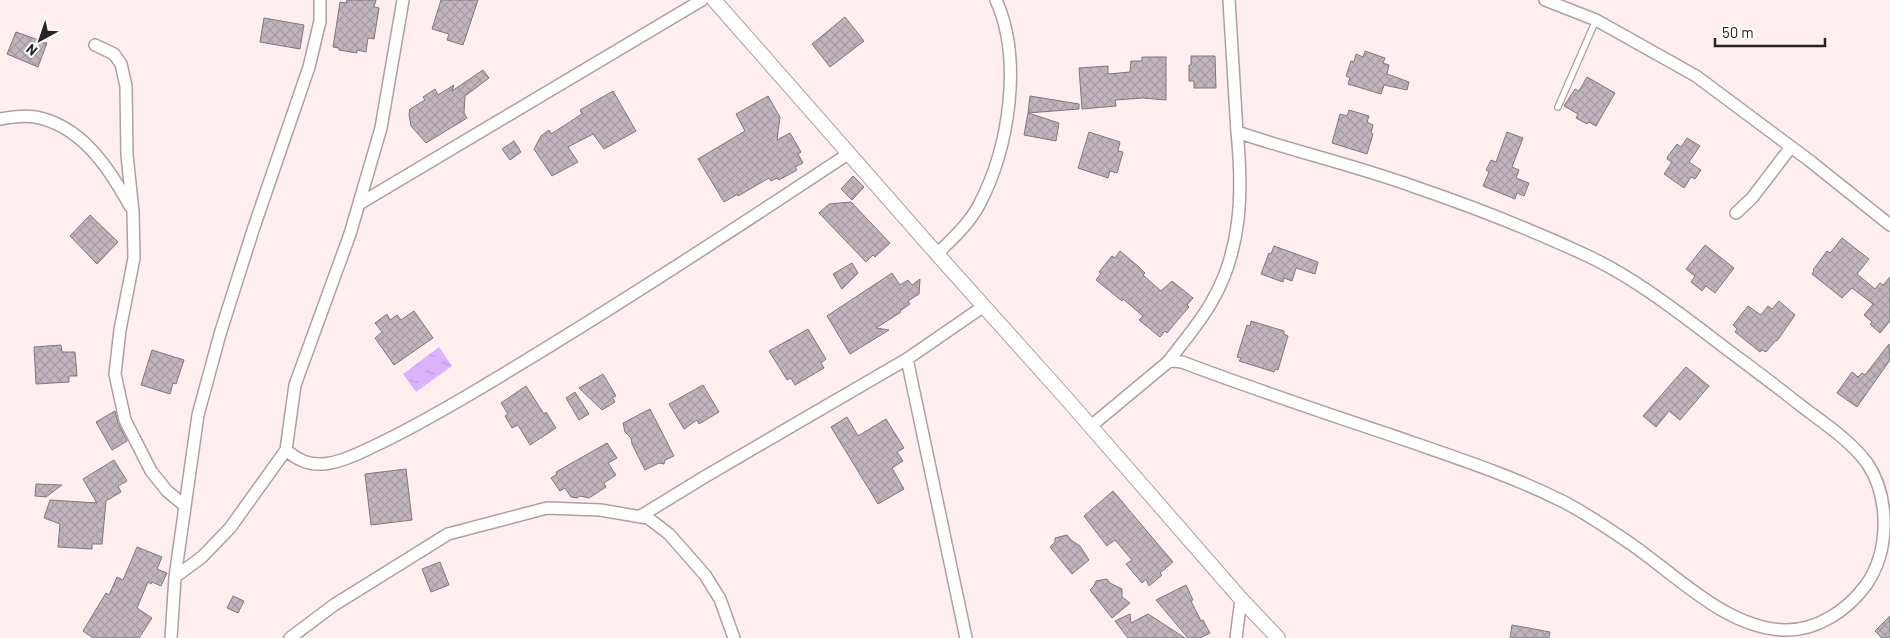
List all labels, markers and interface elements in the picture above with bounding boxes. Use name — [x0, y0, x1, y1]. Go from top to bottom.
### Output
north arrow — [15, 15, 65, 65]
scale bar — [1715, 15, 1825, 47]
text: 50 m — [1722, 23, 1754, 41]
text: N — [22, 41, 40, 60]

